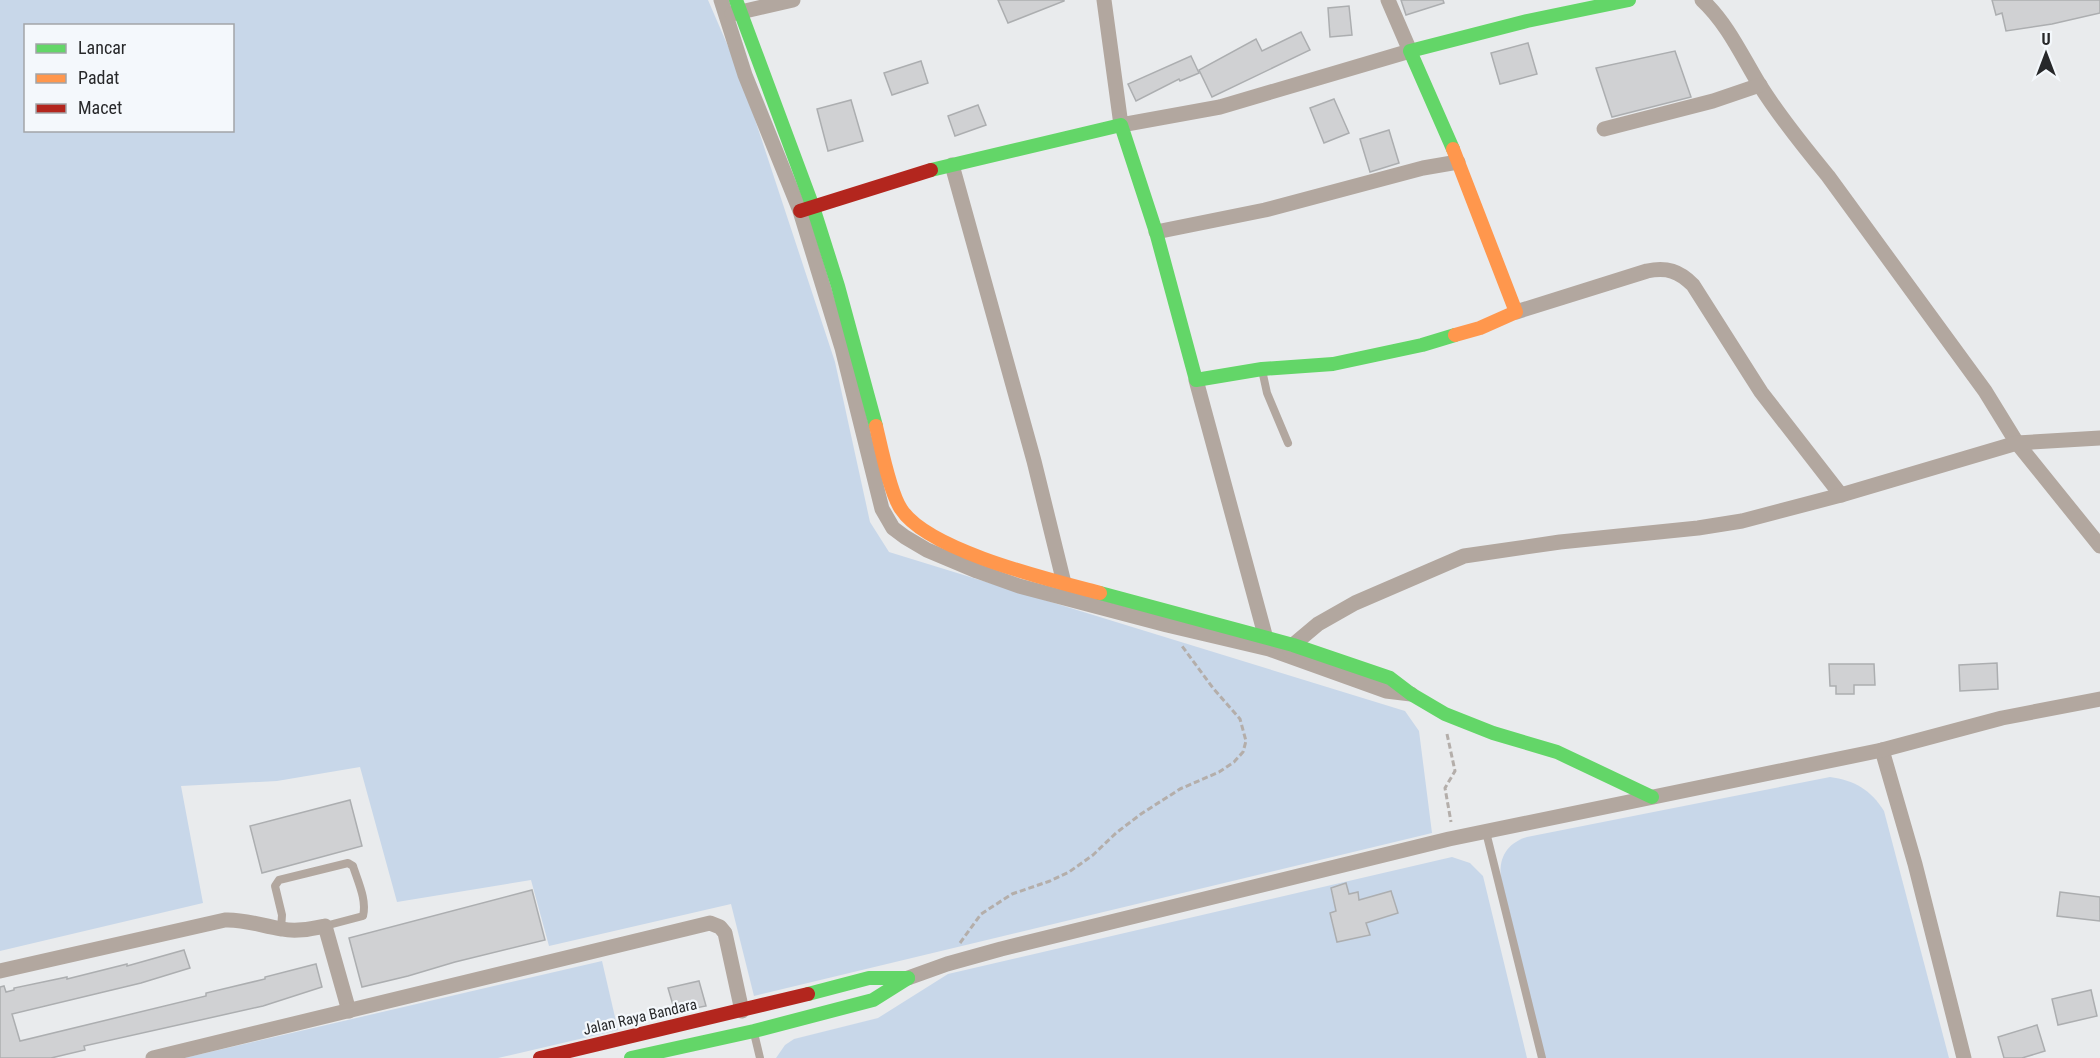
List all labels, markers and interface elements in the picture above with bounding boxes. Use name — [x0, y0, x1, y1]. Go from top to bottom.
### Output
legend — [24, 24, 234, 132]
north arrow — [2016, 24, 2076, 84]
text: U — [2041, 30, 2051, 49]
text: Lancar — [78, 37, 127, 58]
text: Padat — [78, 67, 119, 88]
text: Macet — [78, 97, 122, 118]
street label: Jalan Raya Bandara — [581, 995, 699, 1039]

